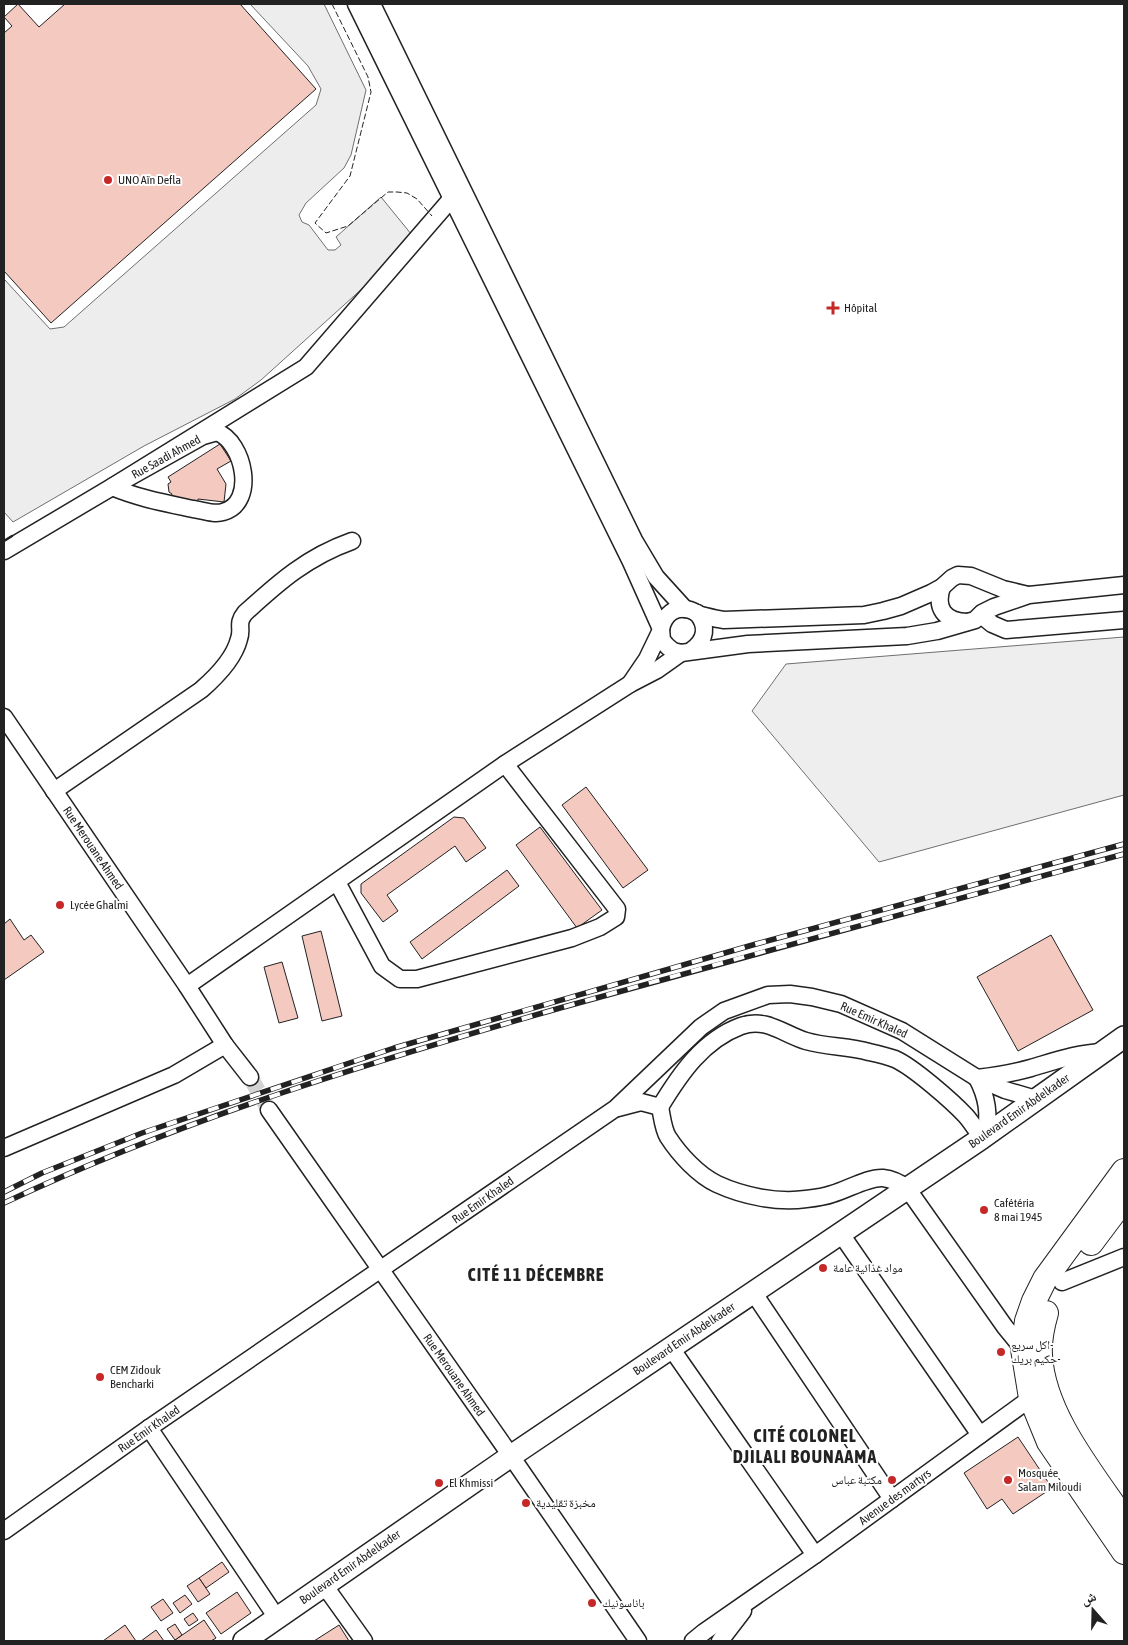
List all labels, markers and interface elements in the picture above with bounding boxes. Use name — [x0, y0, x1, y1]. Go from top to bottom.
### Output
place label: UNO Aïn Defla — [118, 173, 181, 187]
marker: UNO Aïn Defla — [102, 174, 114, 186]
marker: Hôpital — [826, 301, 840, 315]
place label: Hôpital — [844, 301, 878, 315]
street label: Rue Saadi Ahmed — [129, 432, 203, 482]
street label: Rue Merouane Ahmed — [60, 804, 126, 892]
place label: Lycée Ghalmi — [70, 898, 128, 912]
marker: Lycée Ghalmi — [54, 899, 66, 911]
street label: Rue Emir Khaled — [838, 999, 910, 1041]
street label: Boulevard Emir Abdelkader — [966, 1071, 1073, 1151]
street label: Rue Emir Khaled — [449, 1174, 517, 1226]
place label: Cafétéria 8 mai 1945 — [994, 1196, 1042, 1224]
marker: Cafétéria 8 mai 1945 — [978, 1204, 990, 1216]
place label: مواد غذائية عامة — [833, 1261, 903, 1275]
marker: مواد غذائية عامة — [817, 1262, 829, 1274]
district label: CITÉ 11 DÉCEMBRE — [468, 1264, 604, 1285]
street label: Boulevard Emir Abdelkader — [630, 1299, 738, 1378]
street label: Rue Merouane Ahmed — [420, 1331, 488, 1419]
place label: اكل سريع- حكيم بريك- — [1011, 1338, 1061, 1367]
marker: اكل سريع- حكيم بريك- — [995, 1346, 1007, 1358]
place label: CEM Zidouk Bencharki — [110, 1363, 161, 1391]
marker: CEM Zidouk Bencharki — [94, 1371, 106, 1383]
street label: Rue Emir Khaled — [115, 1403, 183, 1455]
district label: CITÉ COLONEL DJILALI BOUNAAMA — [733, 1425, 877, 1467]
street label: Avenue des martyrs — [856, 1466, 934, 1528]
place label: Mosquée Salam Miloudi — [1018, 1466, 1081, 1494]
place label: مكتبة عباس — [831, 1473, 882, 1487]
marker: مكتبة عباس — [886, 1474, 898, 1486]
marker: Mosquée Salam Miloudi — [1002, 1474, 1014, 1486]
place label: El Khmissi — [449, 1476, 493, 1490]
marker: El Khmissi — [433, 1477, 445, 1489]
place label: مخبزة تقليدية — [536, 1496, 596, 1510]
marker: مخبزة تقليدية — [520, 1497, 532, 1509]
street label: Boulevard Emir Abdelkader — [297, 1527, 404, 1607]
north arrow — [1068, 1585, 1118, 1635]
text: ش — [1079, 1588, 1099, 1609]
place label: باناسونيك — [602, 1596, 645, 1610]
marker: باناسونيك — [586, 1597, 598, 1609]

